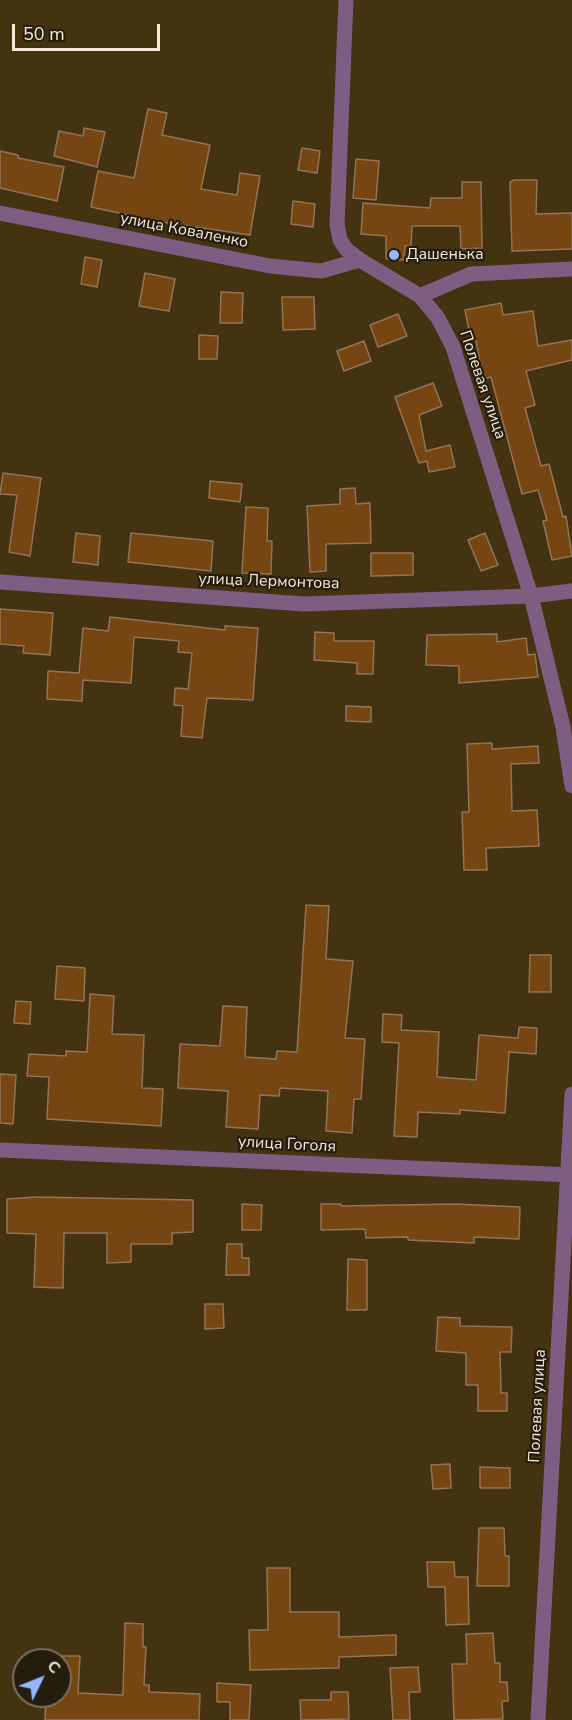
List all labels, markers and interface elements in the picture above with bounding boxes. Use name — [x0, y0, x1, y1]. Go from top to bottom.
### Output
scale bar — [15, 12, 164, 50]
text: 50 m — [23, 22, 65, 46]
street label: улица Коваленко — [118, 209, 250, 253]
place label: Дашенька — [406, 245, 484, 265]
marker: Дашенька — [387, 248, 401, 262]
street label: Полевая улица — [454, 328, 510, 442]
street label: улица Лермонтова — [198, 570, 340, 594]
street label: улица Гоголя — [237, 1133, 337, 1157]
street label: Полевая улица — [525, 1349, 551, 1463]
north arrow — [12, 1648, 72, 1708]
text: С — [42, 1656, 65, 1679]

